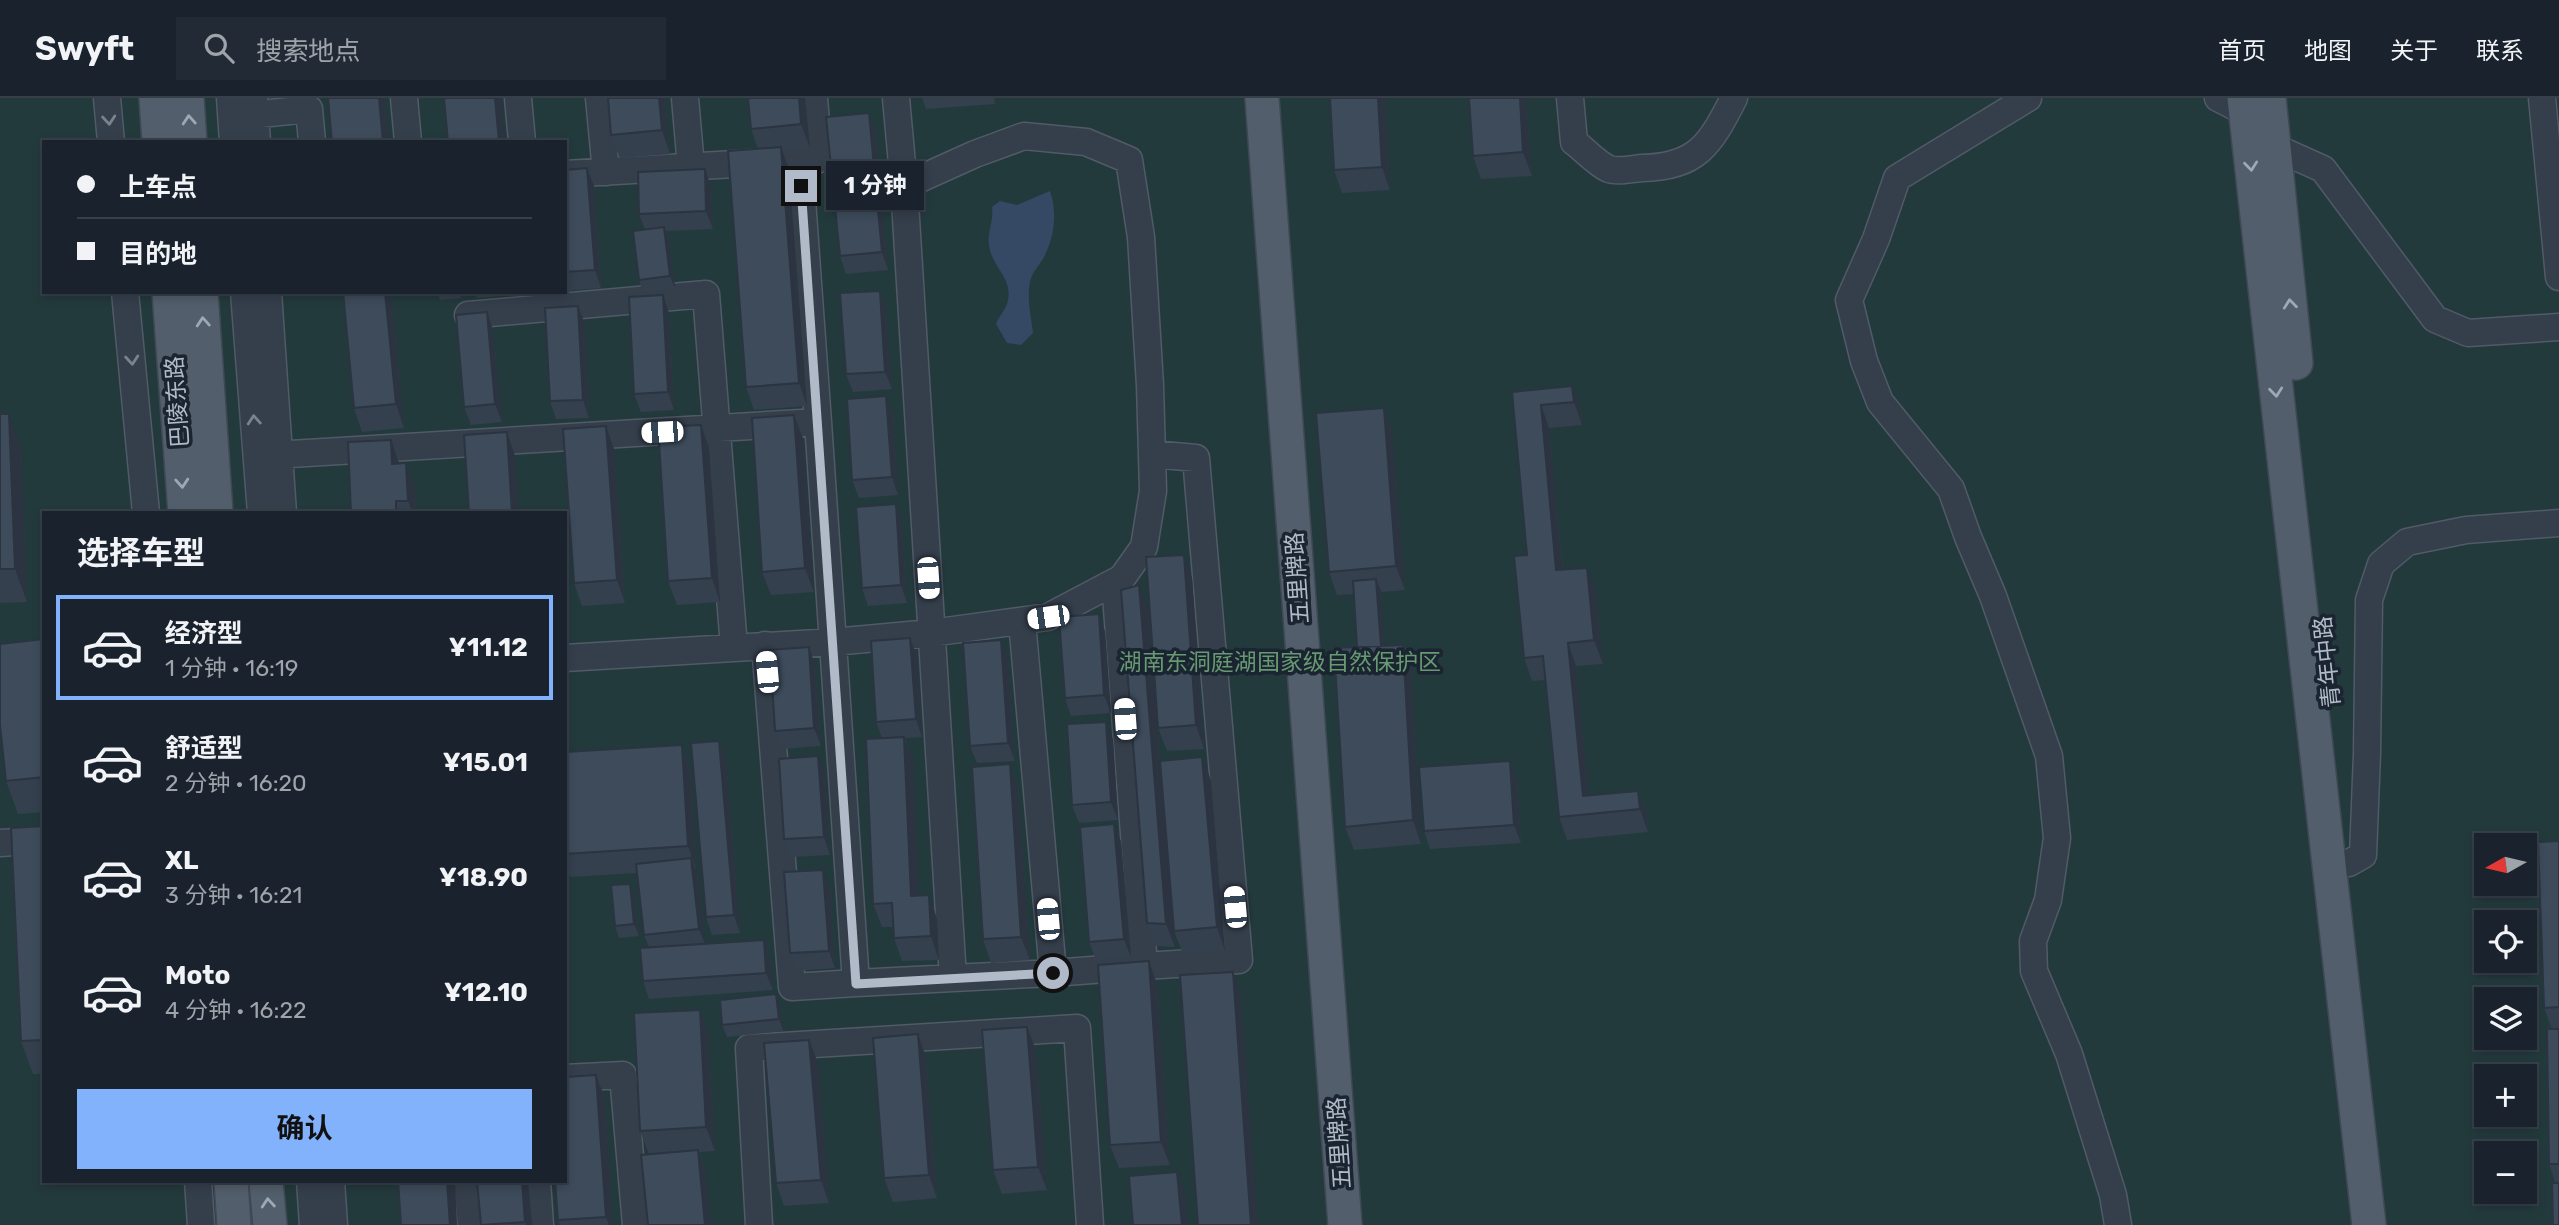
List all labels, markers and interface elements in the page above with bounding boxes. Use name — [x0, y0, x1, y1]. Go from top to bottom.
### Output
search box — [176, 17, 666, 80]
text: Swyft — [35, 29, 134, 68]
icon: search — [200, 29, 238, 67]
text: 搜索地点 — [256, 36, 360, 67]
text: 首页 — [2218, 37, 2266, 65]
text: 地图 — [2304, 37, 2352, 65]
text: 关于 — [2390, 37, 2438, 65]
text: 联系 — [2476, 37, 2524, 65]
one-way arrow — [182, 114, 197, 125]
one-way arrow — [101, 115, 116, 126]
one-way arrow — [2244, 160, 2259, 172]
callout: 1 分钟 — [826, 162, 924, 210]
route end — [785, 170, 817, 202]
text: 1 分钟 — [844, 171, 906, 199]
text: 上车点 — [119, 172, 197, 203]
text: 目的地 — [119, 239, 197, 270]
one-way arrow — [2283, 298, 2298, 309]
one-way arrow — [196, 317, 211, 328]
one-way arrow — [124, 355, 139, 366]
street label: 巴陵东路 — [160, 355, 194, 449]
one-way arrow — [2269, 386, 2284, 398]
one-way arrow — [247, 414, 262, 425]
car — [641, 420, 684, 444]
one-way arrow — [175, 477, 190, 488]
street label: 五里牌路 — [1280, 531, 1314, 625]
text: 选择车型 — [77, 534, 205, 572]
car — [917, 556, 940, 600]
car — [1026, 604, 1071, 630]
street label: 青年中路 — [2308, 615, 2346, 709]
icon: car — [81, 616, 144, 679]
text: 经济型 — [165, 618, 243, 649]
text: ¥11.12 — [449, 632, 528, 663]
park label: 湖南东洞庭湖国家级自然保护区 — [1119, 648, 1441, 676]
car — [755, 650, 780, 694]
text: 1 分钟 · 16:19 — [165, 654, 298, 682]
car — [1114, 697, 1137, 741]
icon: car — [81, 731, 144, 794]
text: 舒适型 — [165, 733, 243, 764]
text: ¥15.01 — [443, 747, 528, 778]
text: 2 分钟 · 16:20 — [165, 769, 307, 797]
north arrow — [2474, 833, 2538, 896]
map controls — [2474, 833, 2537, 1204]
text: XL — [165, 845, 198, 876]
icon: car — [81, 846, 144, 909]
text: ¥18.90 — [439, 862, 528, 893]
text: 3 分钟 · 16:21 — [165, 881, 302, 909]
car — [1223, 885, 1248, 929]
car — [1036, 897, 1061, 941]
button: locate — [2474, 910, 2537, 973]
route start — [1037, 957, 1069, 989]
text: Moto — [165, 960, 230, 991]
icon: car — [81, 961, 144, 1024]
text: ¥12.10 — [444, 977, 528, 1008]
button: layers — [2474, 987, 2537, 1050]
text: 4 分钟 · 16:22 — [165, 996, 306, 1024]
button: + — [2474, 1064, 2537, 1127]
button: 确认 — [77, 1089, 532, 1169]
street label: 五里牌路 — [1322, 1096, 1356, 1190]
button: − — [2474, 1141, 2537, 1204]
one-way arrow — [261, 1197, 276, 1208]

